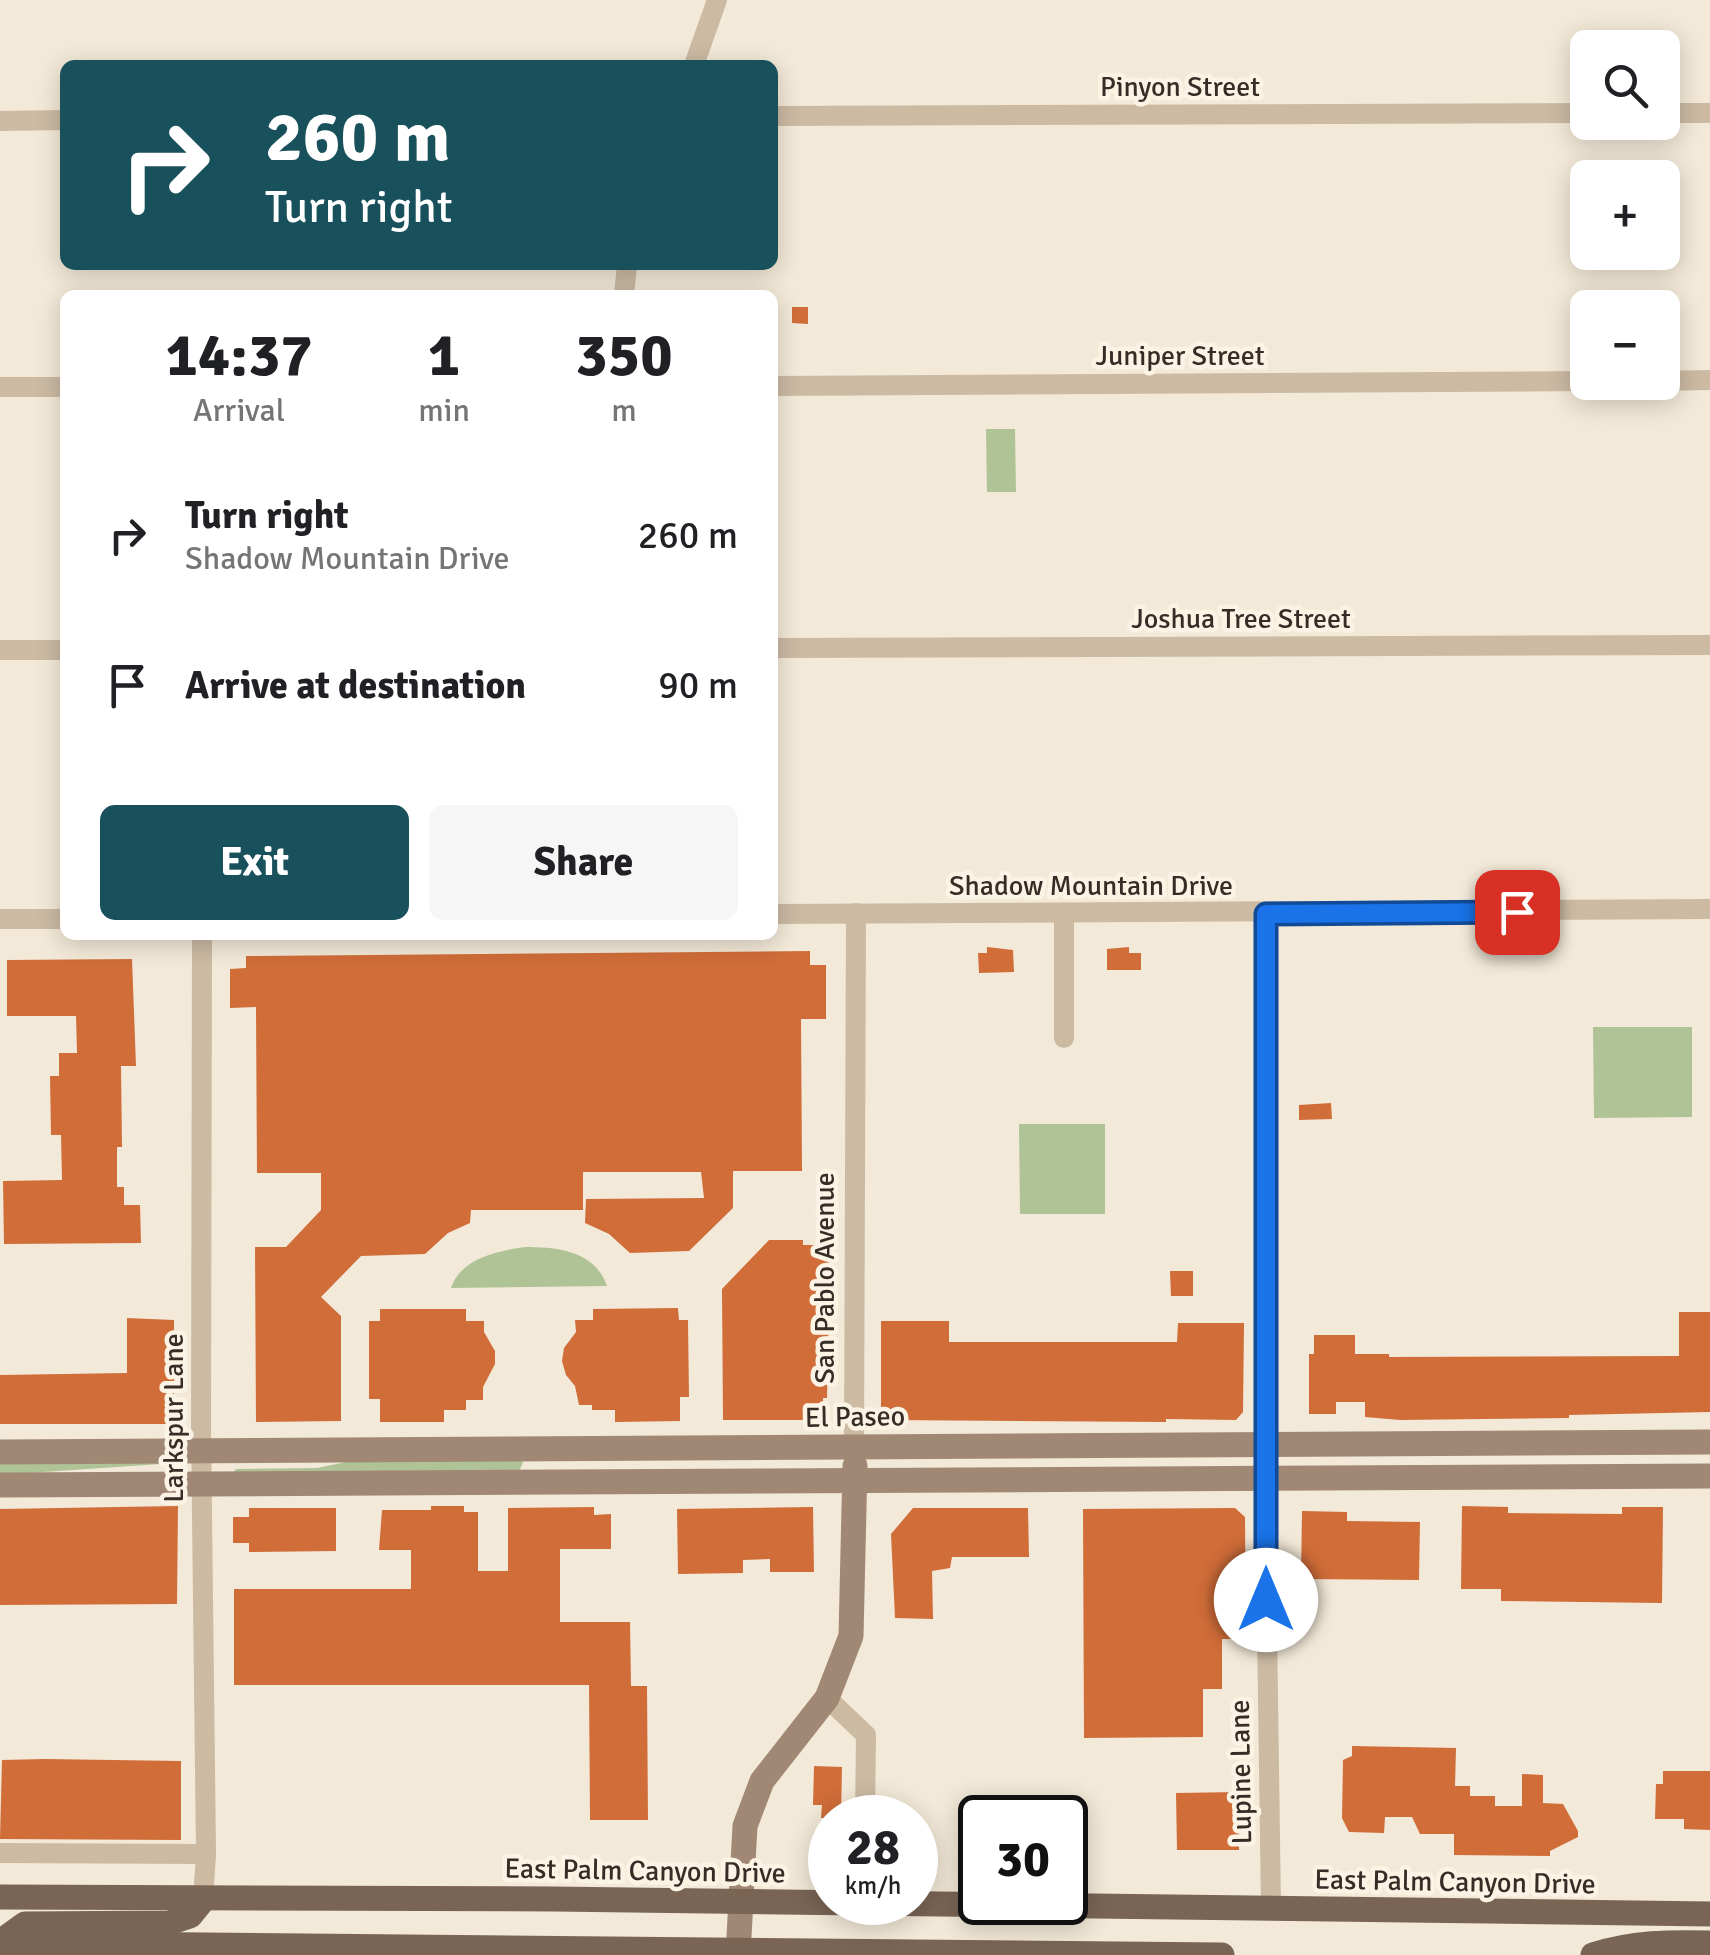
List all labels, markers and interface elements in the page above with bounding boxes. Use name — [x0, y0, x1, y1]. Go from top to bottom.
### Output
map controls — [1570, 30, 1680, 400]
button: search — [1570, 30, 1680, 140]
street label: Pinyon Street — [1100, 70, 1260, 104]
text: 260 m — [265, 94, 450, 180]
icon: right — [100, 100, 230, 230]
button: + — [1570, 160, 1680, 270]
text: Turn right — [265, 180, 453, 235]
button: − — [1570, 290, 1680, 400]
text: 14:37 — [165, 319, 313, 393]
text: 1 — [428, 319, 460, 393]
text: 350 — [575, 319, 673, 393]
street label: Juniper Street — [1095, 339, 1265, 373]
text: Arrival — [193, 391, 285, 430]
text: min — [418, 391, 470, 430]
text: m — [611, 391, 637, 430]
text: Turn right — [185, 492, 349, 539]
icon: right — [100, 508, 155, 563]
text: 260 m — [638, 512, 738, 559]
text: Shadow Mountain Drive — [185, 539, 509, 578]
street label: Joshua Tree Street — [1131, 602, 1351, 636]
icon: arrive — [100, 658, 155, 713]
text: Arrive at destination — [185, 662, 526, 709]
text: 90 m — [658, 662, 738, 709]
button: Exit — [100, 805, 409, 920]
button: Share — [429, 805, 738, 920]
street label: Shadow Mountain Drive — [949, 869, 1233, 903]
pin — [1475, 870, 1560, 955]
icon: arrive — [1490, 885, 1545, 940]
street label: San Pablo Avenue — [808, 1172, 842, 1384]
street label: Larkspur Lane — [157, 1333, 191, 1503]
street label: El Paseo — [804, 1399, 906, 1435]
position arrow — [1214, 1548, 1318, 1652]
street label: Lupine Lane — [1223, 1699, 1259, 1845]
speed limit sign: 30 — [958, 1795, 1088, 1925]
text: 28 — [846, 1817, 900, 1879]
street label: East Palm Canyon Drive — [504, 1852, 786, 1890]
street label: East Palm Canyon Drive — [1314, 1863, 1596, 1901]
text: km/h — [845, 1870, 901, 1901]

